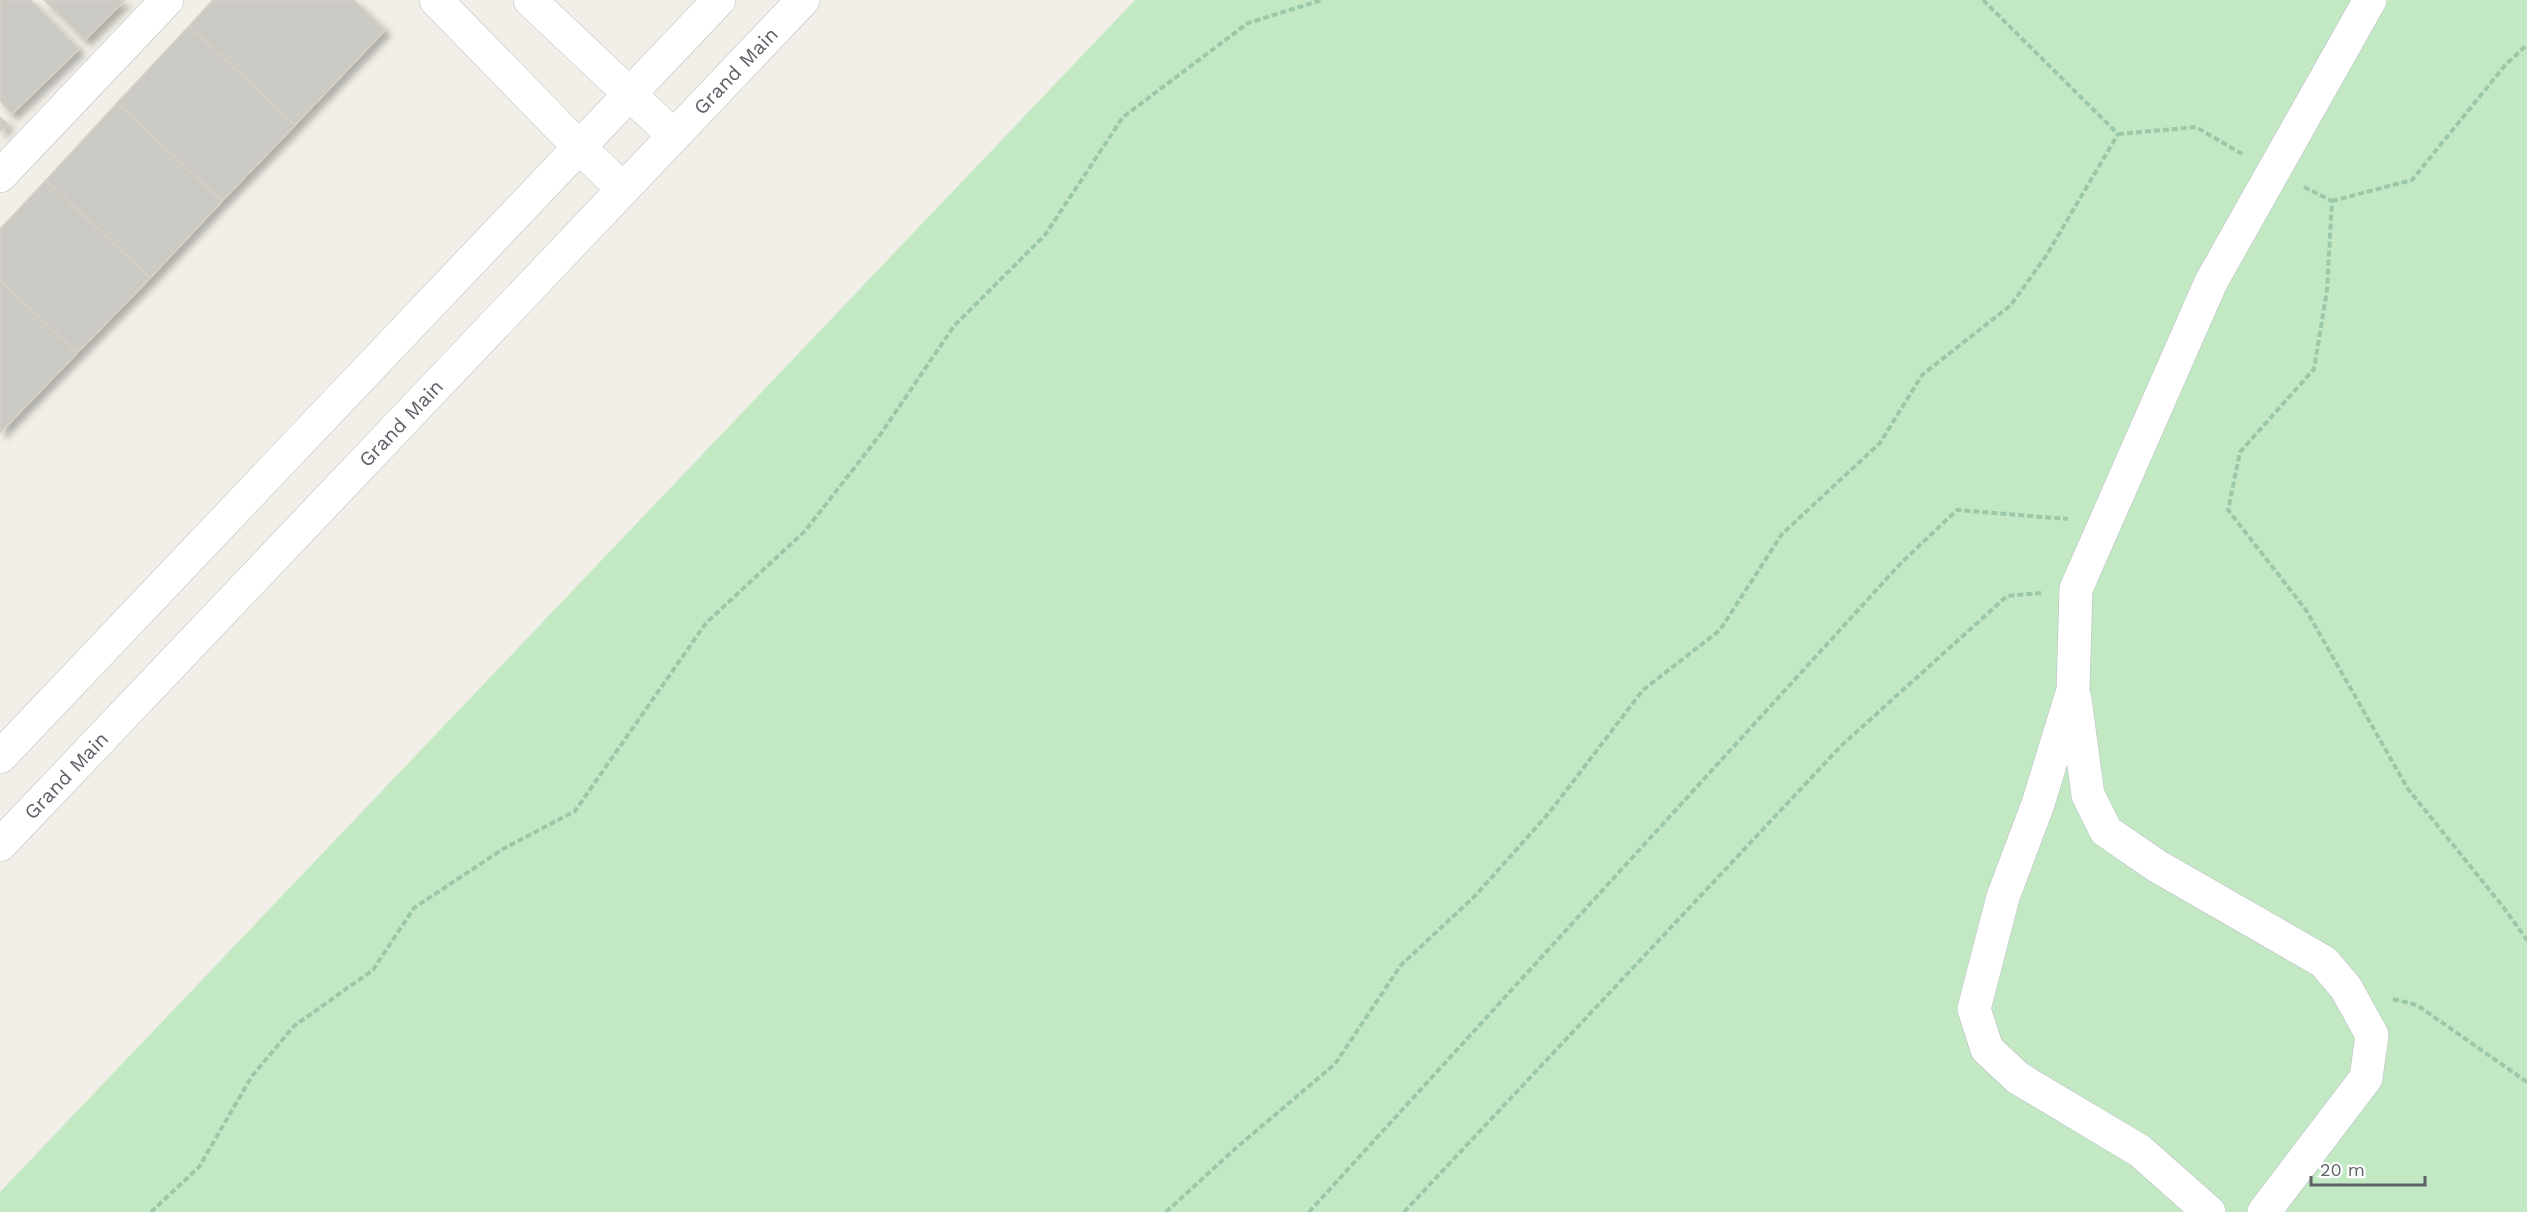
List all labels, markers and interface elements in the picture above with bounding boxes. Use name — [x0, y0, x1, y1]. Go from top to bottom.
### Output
street label: Grand Main — [689, 22, 783, 119]
street label: Grand Main — [354, 374, 448, 472]
street label: Grand Main — [19, 727, 113, 824]
scale bar — [2311, 1149, 2425, 1187]
text: 20 m — [2320, 1159, 2365, 1180]

